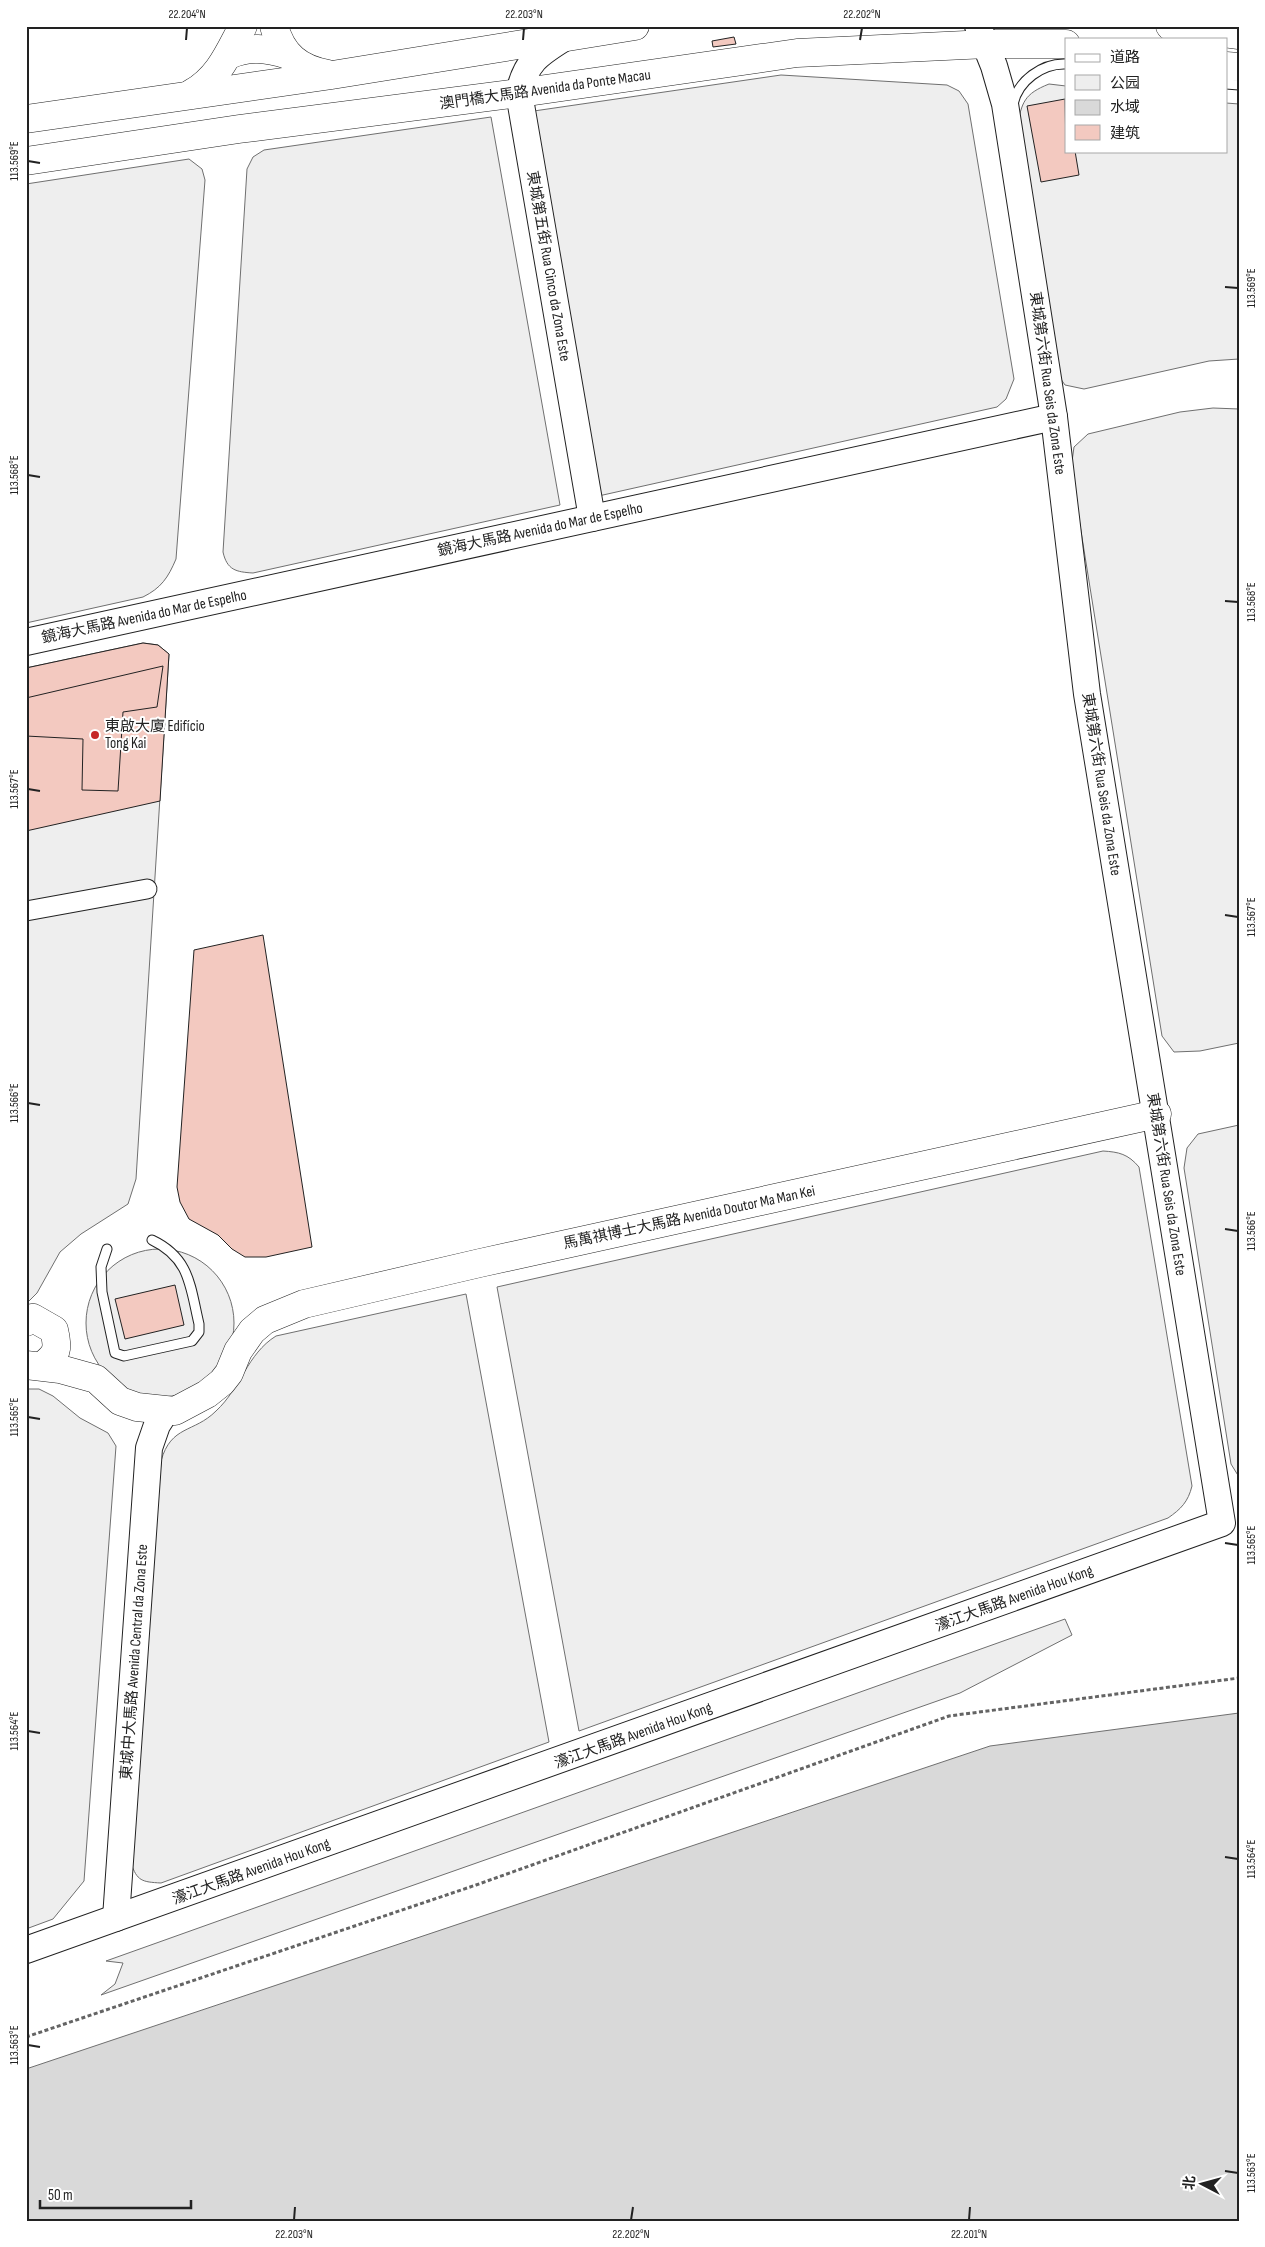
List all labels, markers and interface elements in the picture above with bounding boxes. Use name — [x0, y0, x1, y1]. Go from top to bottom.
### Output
text: 22.204°N — [168, 7, 206, 22]
text: 22.203°N — [505, 7, 543, 22]
text: 22.202°N — [843, 7, 881, 22]
legend — [1065, 38, 1228, 152]
text: 道路 — [1110, 48, 1140, 67]
street label: 澳門橋大馬路 Avenida da Ponte Macau — [438, 65, 652, 114]
text: 公园 — [1110, 74, 1140, 93]
text: 水域 — [1110, 98, 1140, 117]
text: 建筑 — [1110, 124, 1140, 143]
text: 113.569°E — [7, 141, 22, 181]
street label: 東城第五街 Rua Cinco da Zona Este — [522, 169, 575, 363]
text: 113.569°E — [1244, 268, 1259, 308]
street label: 東城第六街 Rua Seis da Zona Este — [1025, 290, 1070, 476]
text: 113.568°E — [7, 455, 22, 495]
street label: 鏡海大馬路 Avenida do Mar de Espelho — [436, 498, 644, 561]
text: 113.568°E — [1244, 582, 1259, 622]
street label: 鏡海大馬路 Avenida do Mar de Espelho — [40, 585, 248, 648]
street label: 東城第六街 Rua Seis da Zona Este — [1078, 691, 1125, 877]
place label: 東啟大廈 Edifício Tong Kai — [105, 717, 205, 753]
marker: 東啟大廈 Edifício Tong Kai — [89, 729, 101, 741]
text: 113.567°E — [7, 769, 22, 809]
text: 113.567°E — [1244, 897, 1259, 937]
text: 113.566°E — [7, 1083, 22, 1123]
street label: 東城第六街 Rua Seis da Zona Este — [1143, 1091, 1190, 1277]
street label: 馬萬祺博士大馬路 Avenida Doutor Ma Man Kei — [561, 1181, 817, 1254]
text: 113.566°E — [1244, 1211, 1259, 1251]
text: 113.565°E — [7, 1397, 22, 1437]
text: 113.565°E — [1244, 1525, 1259, 1565]
street label: 東城中大馬路 Avenida Central da Zona Este — [117, 1543, 152, 1781]
street label: 濠江大馬路 Avenida Hou Kong — [933, 1561, 1096, 1636]
street label: 濠江大馬路 Avenida Hou Kong — [552, 1698, 715, 1773]
text: 113.564°E — [7, 1711, 22, 1751]
street label: 濠江大馬路 Avenida Hou Kong — [170, 1834, 333, 1909]
text: 113.564°E — [1244, 1839, 1259, 1879]
text: 113.563°E — [7, 2025, 22, 2065]
text: 113.563°E — [1244, 2153, 1259, 2193]
north arrow — [1178, 2160, 1228, 2210]
text: 北 — [1180, 2175, 1199, 2191]
scale bar — [40, 2177, 191, 2209]
text: 50 m — [48, 2186, 73, 2205]
text: 22.203°N — [275, 2227, 313, 2242]
text: 22.202°N — [612, 2227, 650, 2242]
text: 22.201°N — [951, 2227, 987, 2242]

